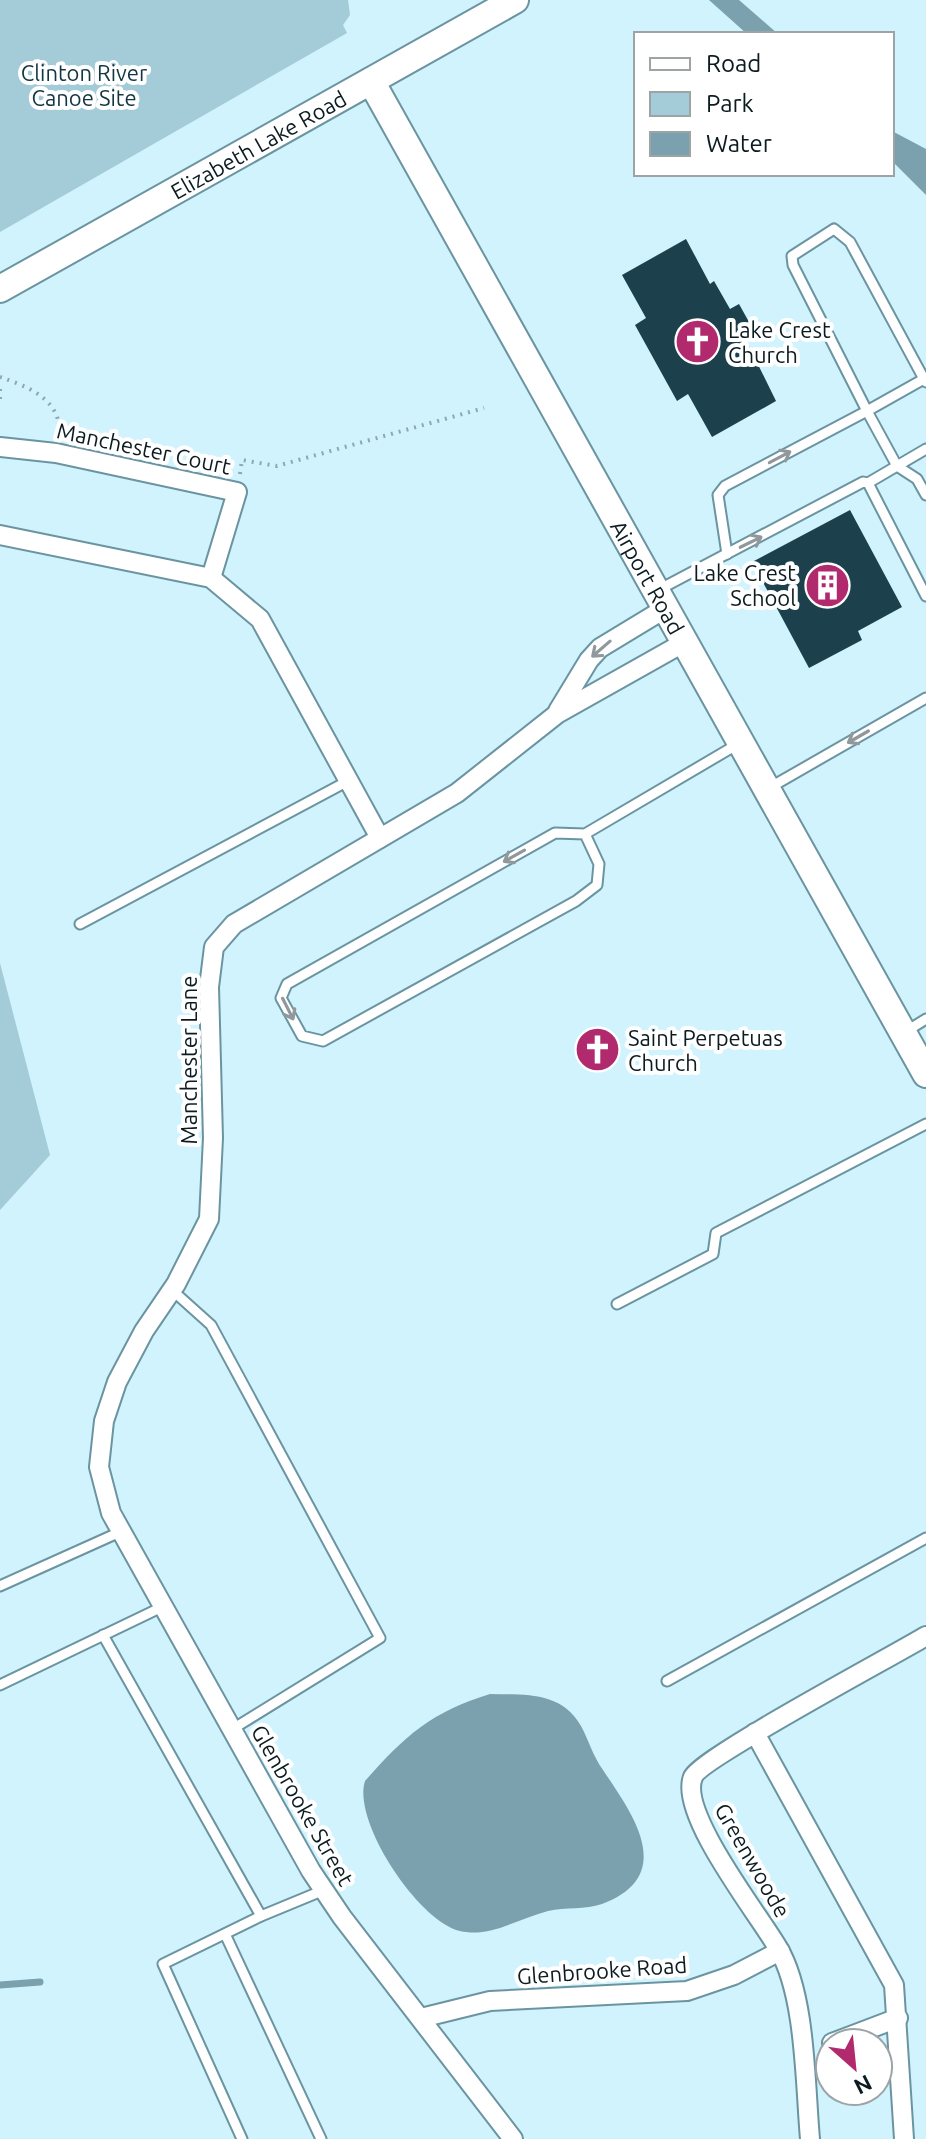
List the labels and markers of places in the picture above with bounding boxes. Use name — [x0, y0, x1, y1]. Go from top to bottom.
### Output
place label: Lake Crest Church — [728, 317, 831, 367]
church icon: Lake Crest Church — [673, 318, 721, 366]
place label: Lake Crest School — [693, 560, 796, 610]
building icon: Lake Crest School — [803, 561, 851, 609]
place label: Saint Perpetuas Church — [628, 1025, 783, 1075]
church icon: Saint Perpetuas Church — [573, 1026, 621, 1074]

